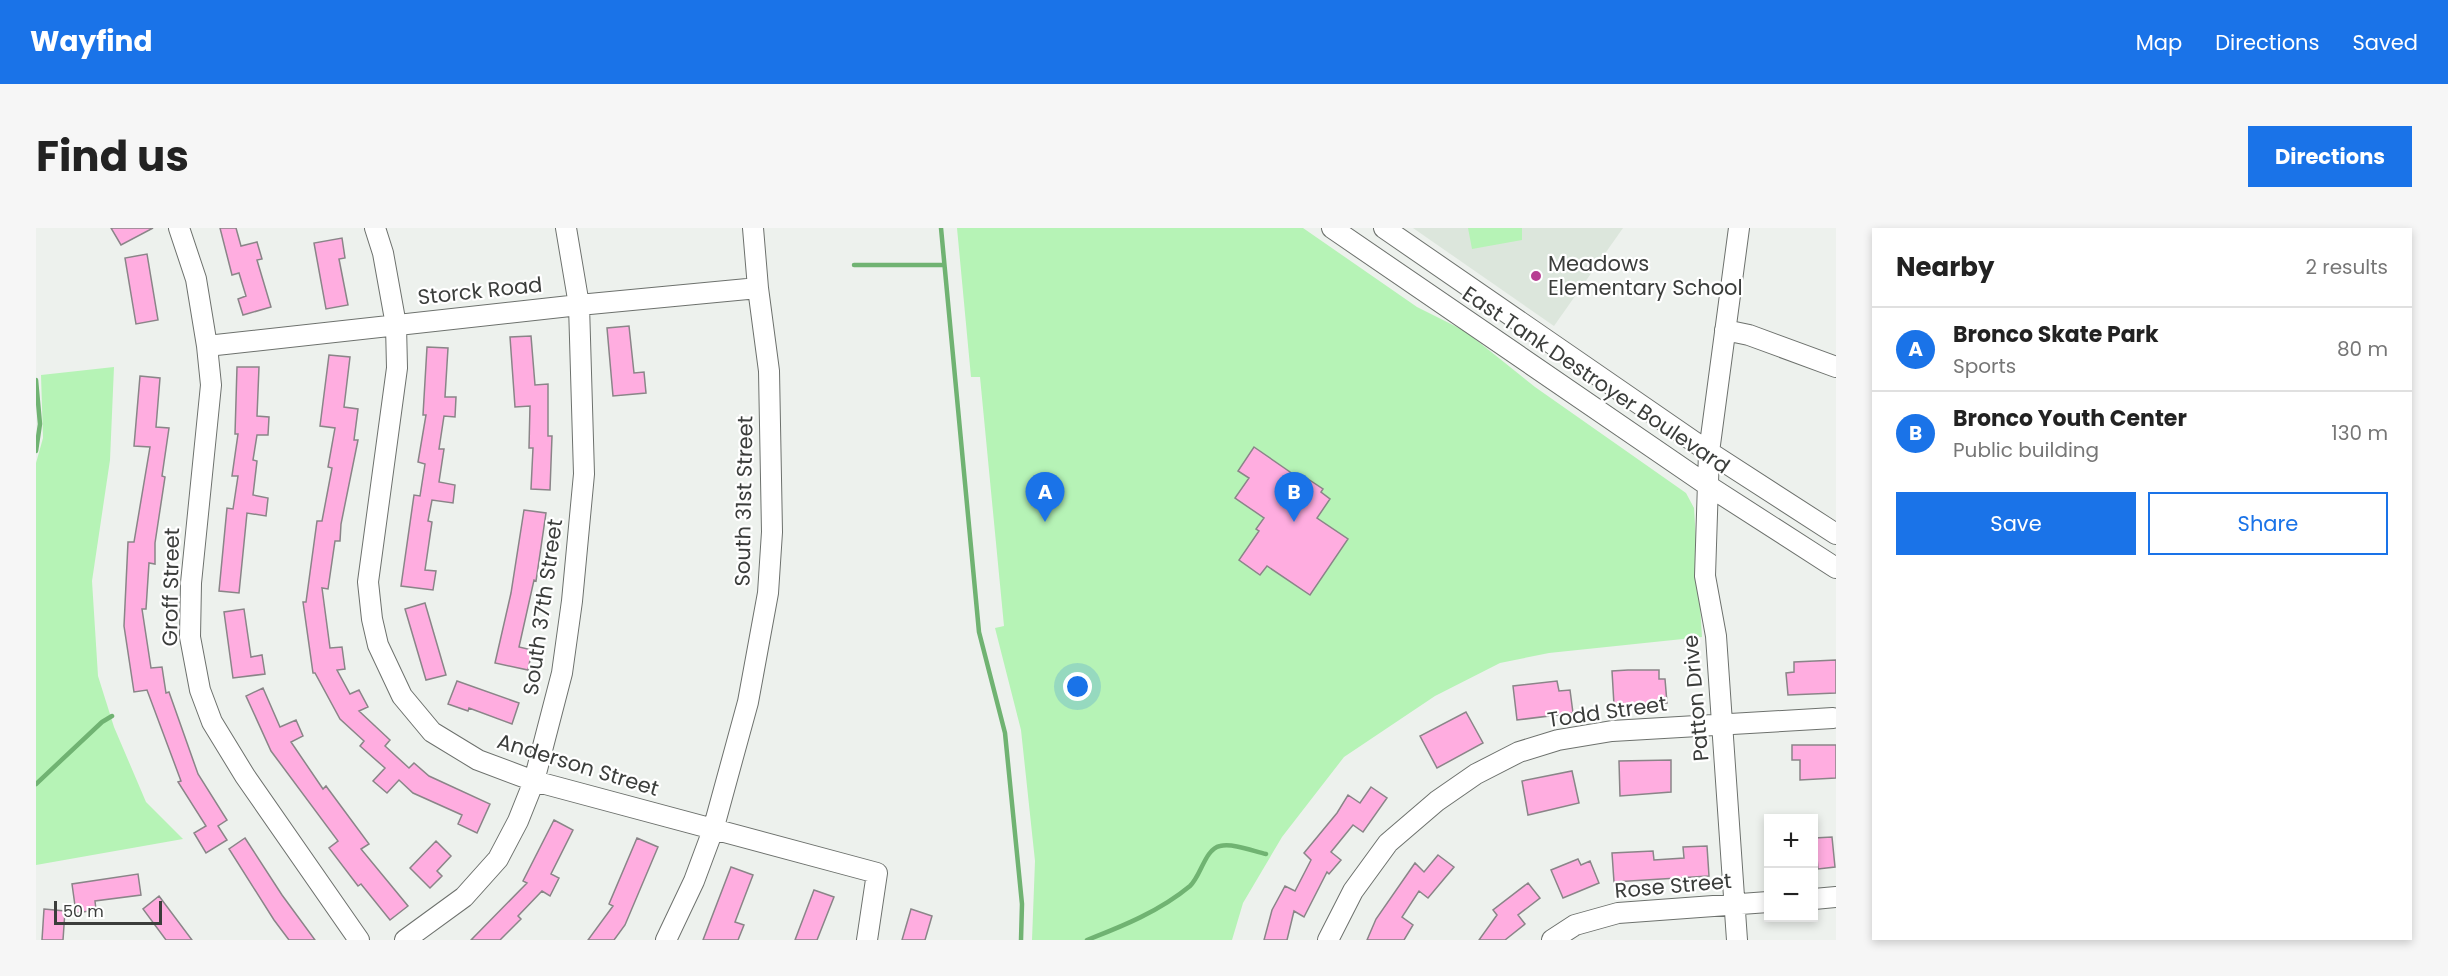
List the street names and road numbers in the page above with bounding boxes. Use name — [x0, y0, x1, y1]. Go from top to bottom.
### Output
street label: Storck Road — [416, 270, 544, 311]
street label: East Tank Destroyer Boulevard — [1457, 279, 1736, 480]
street label: South 31st Street — [728, 415, 759, 587]
street label: South 37th Street — [516, 517, 569, 697]
street label: Groff Street — [155, 527, 186, 647]
street label: Patton Drive — [1676, 634, 1715, 762]
street label: Todd Street — [1545, 689, 1669, 734]
street label: Anderson Street — [494, 726, 663, 803]
street label: Rose Street — [1613, 866, 1733, 905]

